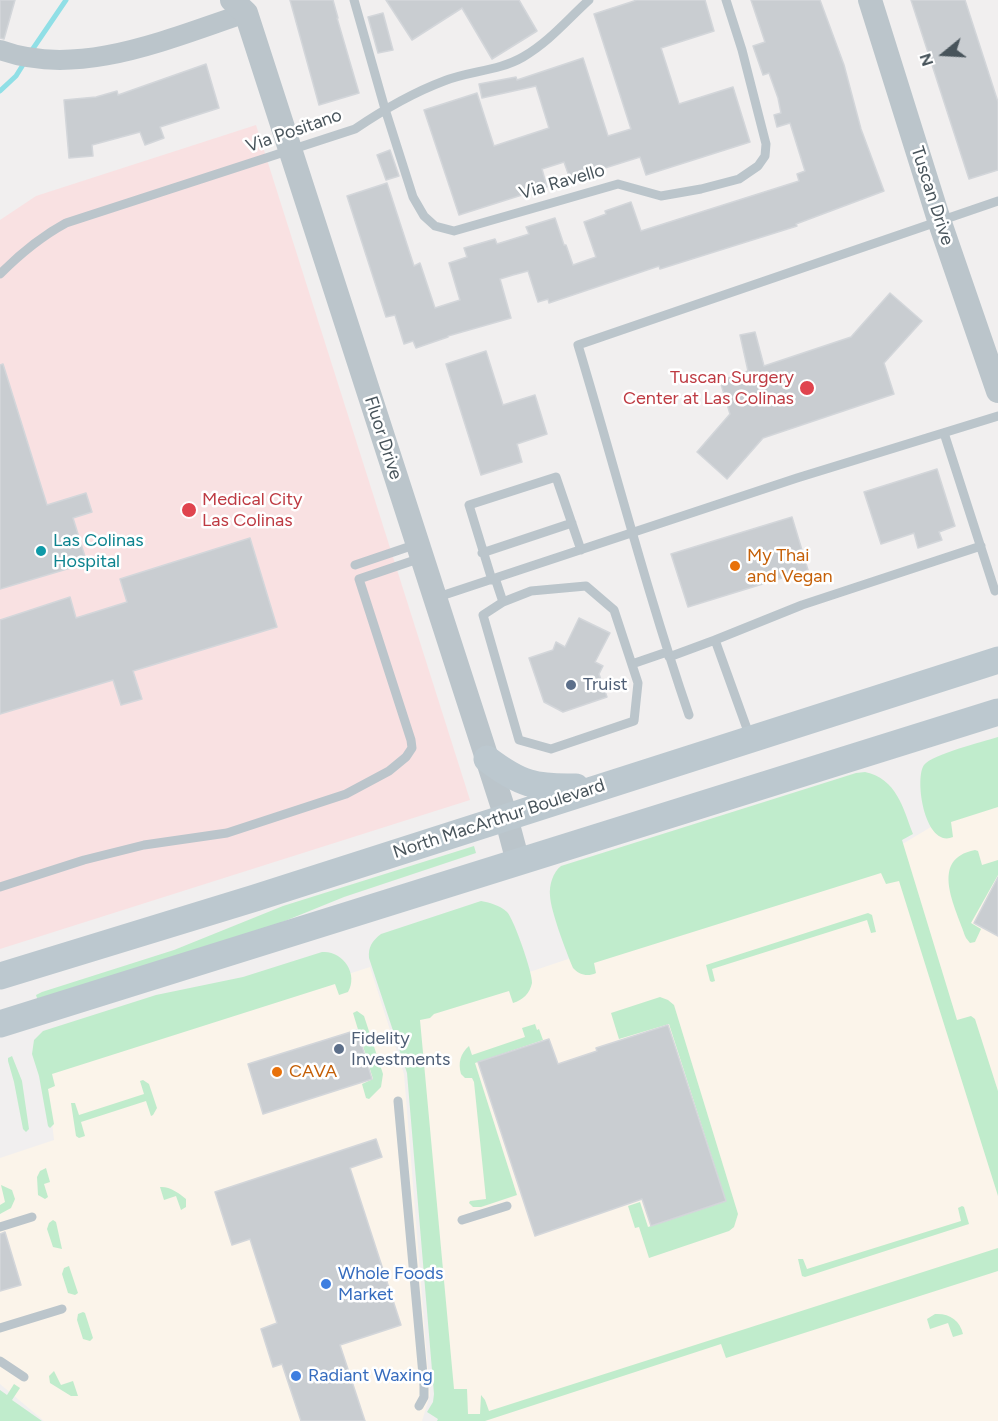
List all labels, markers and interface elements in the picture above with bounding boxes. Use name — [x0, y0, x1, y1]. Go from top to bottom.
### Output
north arrow — [914, 24, 974, 84]
text: N — [915, 51, 937, 69]
street label: Via Positano — [243, 105, 345, 157]
street label: Tuscan Drive — [906, 144, 958, 248]
street label: Via Ravello — [517, 160, 607, 204]
place label: Tuscan Surgery Center at Las Colinas — [623, 367, 794, 410]
marker: Tuscan Surgery Center at Las Colinas — [798, 379, 816, 397]
street label: Fluor Drive — [359, 394, 407, 482]
place label: Medical City Las Colinas — [202, 489, 303, 532]
marker: Medical City Las Colinas — [180, 501, 198, 519]
place label: Las Colinas Hospital — [53, 530, 144, 572]
marker: Las Colinas Hospital — [34, 544, 48, 558]
place label: My Thai and Vegan — [747, 545, 833, 588]
marker: My Thai and Vegan — [728, 559, 742, 573]
place label: Truist — [583, 674, 628, 696]
marker: Truist — [564, 678, 578, 692]
street label: North MacArthur Boulevard — [390, 774, 608, 864]
place label: Fidelity Investments — [351, 1028, 450, 1070]
marker: Fidelity Investments — [332, 1042, 346, 1056]
place label: CAVA — [289, 1061, 337, 1083]
marker: CAVA — [270, 1065, 284, 1079]
place label: Whole Foods Market — [338, 1263, 443, 1306]
marker: Whole Foods Market — [319, 1277, 333, 1291]
place label: Radiant Waxing — [308, 1365, 433, 1387]
marker: Radiant Waxing — [289, 1369, 303, 1383]

